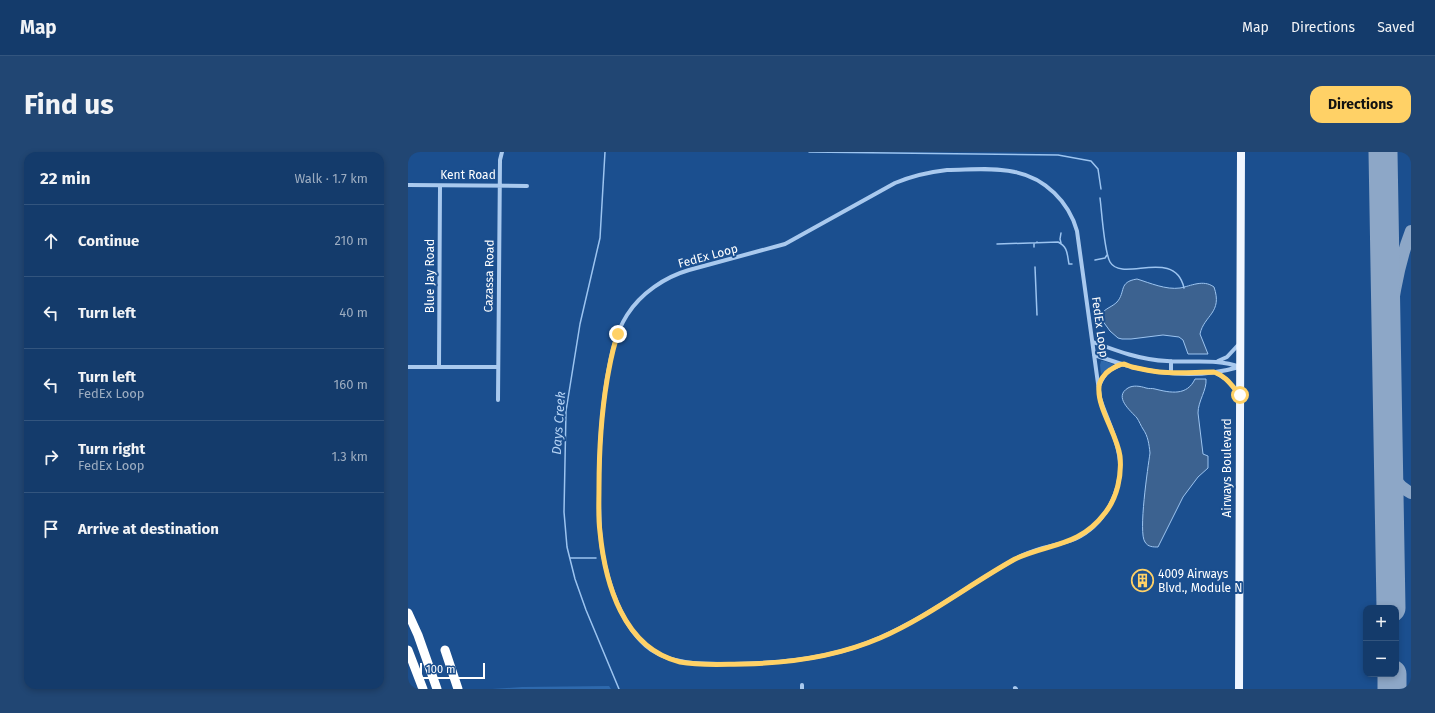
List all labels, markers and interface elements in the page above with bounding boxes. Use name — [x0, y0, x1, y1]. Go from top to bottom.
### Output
text: Map — [20, 16, 57, 39]
text: Map — [1242, 19, 1269, 36]
text: Directions — [1291, 19, 1355, 36]
text: Saved — [1377, 19, 1415, 36]
button: Directions — [1310, 86, 1411, 123]
text: Find us — [24, 88, 114, 121]
text: 22 min — [40, 168, 91, 189]
street label: Kent Road — [440, 168, 496, 182]
text: Walk · 1.7 km — [294, 171, 368, 186]
icon: ahead — [40, 230, 62, 252]
text: Continue — [78, 232, 139, 250]
text: 210 m — [334, 233, 368, 248]
street label: Blue Jay Road — [423, 239, 437, 313]
street label: Cazassa Road — [481, 239, 497, 313]
street label: FedEx Loop — [677, 241, 739, 271]
street label: FedEx Loop — [1089, 296, 1111, 358]
icon: left — [40, 302, 62, 324]
text: Turn left — [78, 304, 136, 322]
text: 40 m — [339, 305, 368, 320]
route end — [609, 325, 627, 343]
text: Turn left — [78, 368, 136, 386]
icon: left — [40, 374, 62, 396]
text: 160 m — [334, 377, 368, 392]
text: FedEx Loop — [78, 386, 145, 401]
route start — [1231, 386, 1249, 404]
water label: Days Creek — [549, 391, 568, 455]
street label: Airways Boulevard — [1220, 418, 1234, 518]
text: Turn right — [78, 440, 145, 458]
icon: right — [40, 446, 62, 468]
text: 1.3 km — [331, 449, 368, 464]
text: FedEx Loop — [78, 458, 145, 473]
icon: arrive — [40, 518, 62, 540]
text: Arrive at destination — [78, 520, 219, 538]
place label: 4009 Airways Blvd., Module N — [1158, 567, 1243, 595]
building icon: 4009 Airways Blvd., Module N — [1130, 568, 1156, 594]
map controls — [1363, 605, 1399, 677]
button: + — [1363, 605, 1399, 641]
button: − — [1363, 641, 1399, 677]
scale bar — [420, 661, 485, 680]
text: 100 m — [426, 663, 455, 676]

